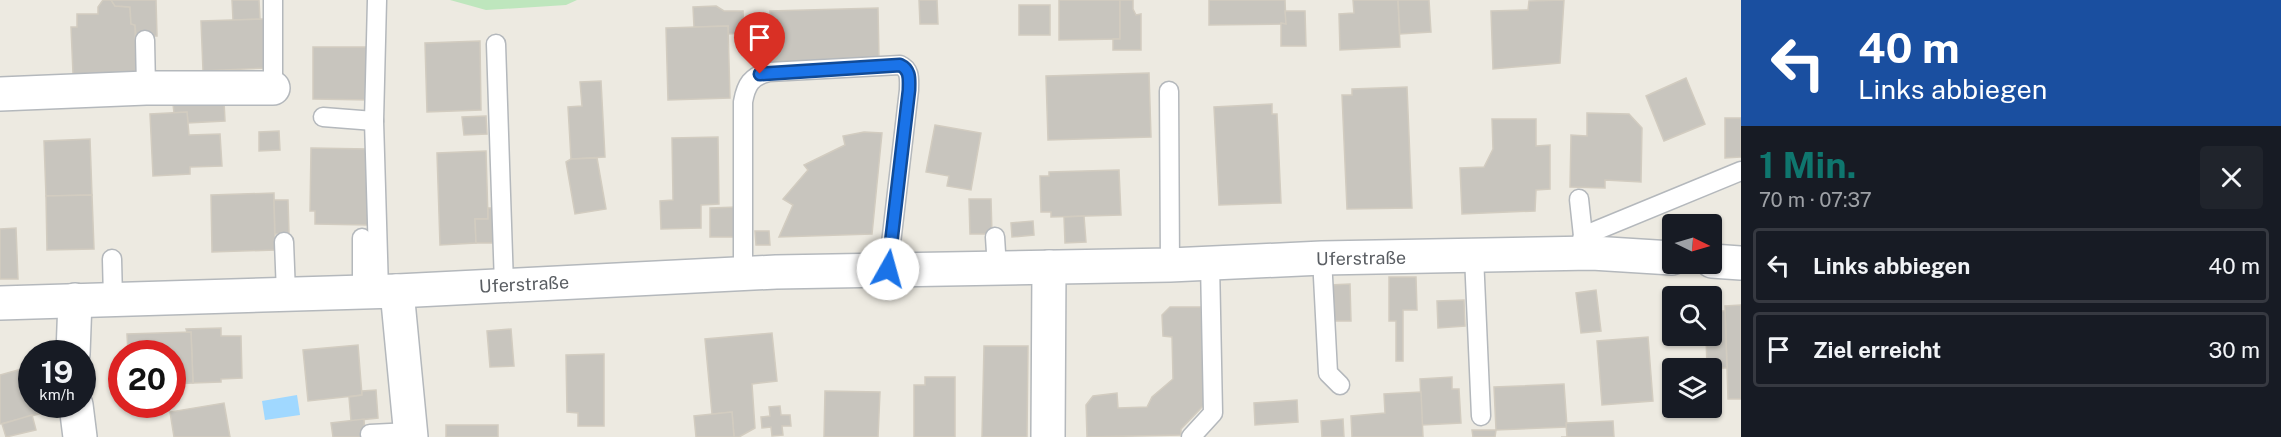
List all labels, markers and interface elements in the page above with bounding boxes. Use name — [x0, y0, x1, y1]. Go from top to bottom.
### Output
pin — [734, 12, 785, 74]
icon: arrive — [743, 21, 776, 54]
text: 40 m — [1858, 23, 1960, 72]
icon: left — [1759, 24, 1837, 102]
text: Links abbiegen — [1858, 73, 2047, 105]
text: 1 Min. — [1759, 144, 1856, 186]
button: close — [2200, 146, 2263, 209]
text: 70 m · 07:37 — [1759, 188, 1872, 212]
north arrow — [1662, 214, 1722, 274]
map controls — [1662, 214, 1722, 418]
position arrow — [856, 237, 920, 301]
street label: Uferstraße — [1316, 247, 1406, 269]
icon: left — [1762, 249, 1795, 282]
text: Links abbiegen — [1813, 253, 1970, 279]
text: 40 m — [2208, 253, 2260, 279]
street label: Uferstraße — [478, 271, 570, 297]
button: search — [1662, 286, 1722, 346]
icon: arrive — [1762, 333, 1795, 366]
text: Ziel erreicht — [1813, 337, 1941, 363]
text: 30 m — [2208, 337, 2260, 363]
speed limit sign: 20 — [108, 340, 186, 418]
text: 19 — [41, 354, 73, 390]
button: layers — [1662, 358, 1722, 418]
text: km/h — [39, 386, 75, 403]

